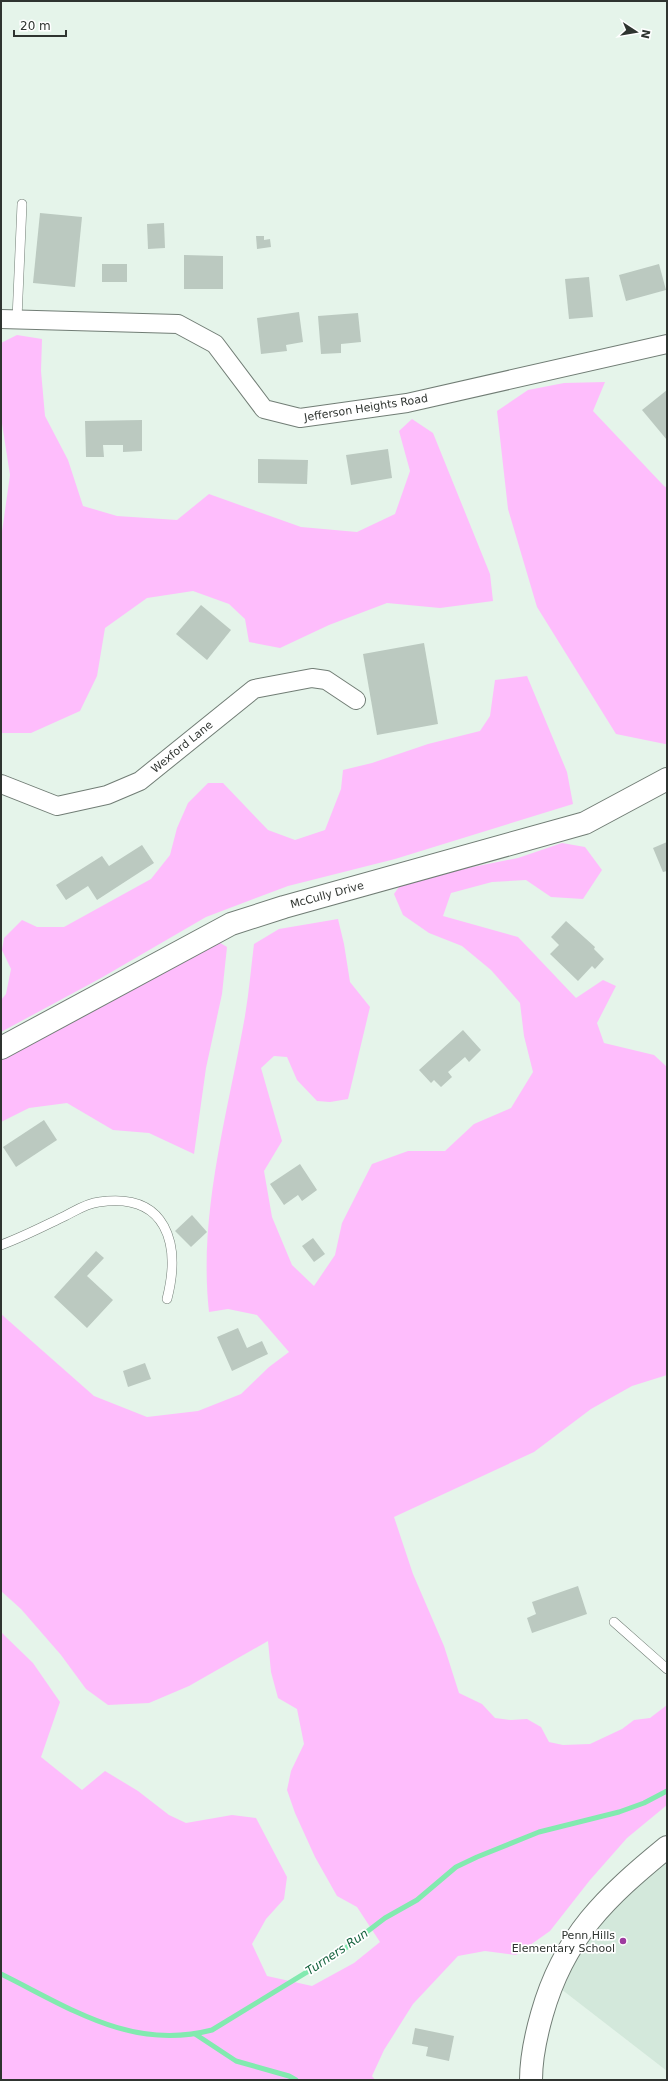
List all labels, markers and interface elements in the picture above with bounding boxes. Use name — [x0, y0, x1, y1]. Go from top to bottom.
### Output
scale bar — [14, 12, 66, 38]
north arrow — [616, 12, 656, 52]
text: 20 m — [20, 19, 51, 33]
text: N — [638, 28, 653, 40]
street label: Jefferson Heights Road — [302, 392, 429, 424]
street label: Wexford Lane — [149, 718, 216, 776]
street label: McCully Drive — [289, 879, 365, 911]
water label: Turners Run — [303, 1926, 371, 1978]
place label: Penn Hills Elementary School — [512, 1929, 615, 1955]
marker: Penn Hills Elementary School — [618, 1936, 628, 1946]

